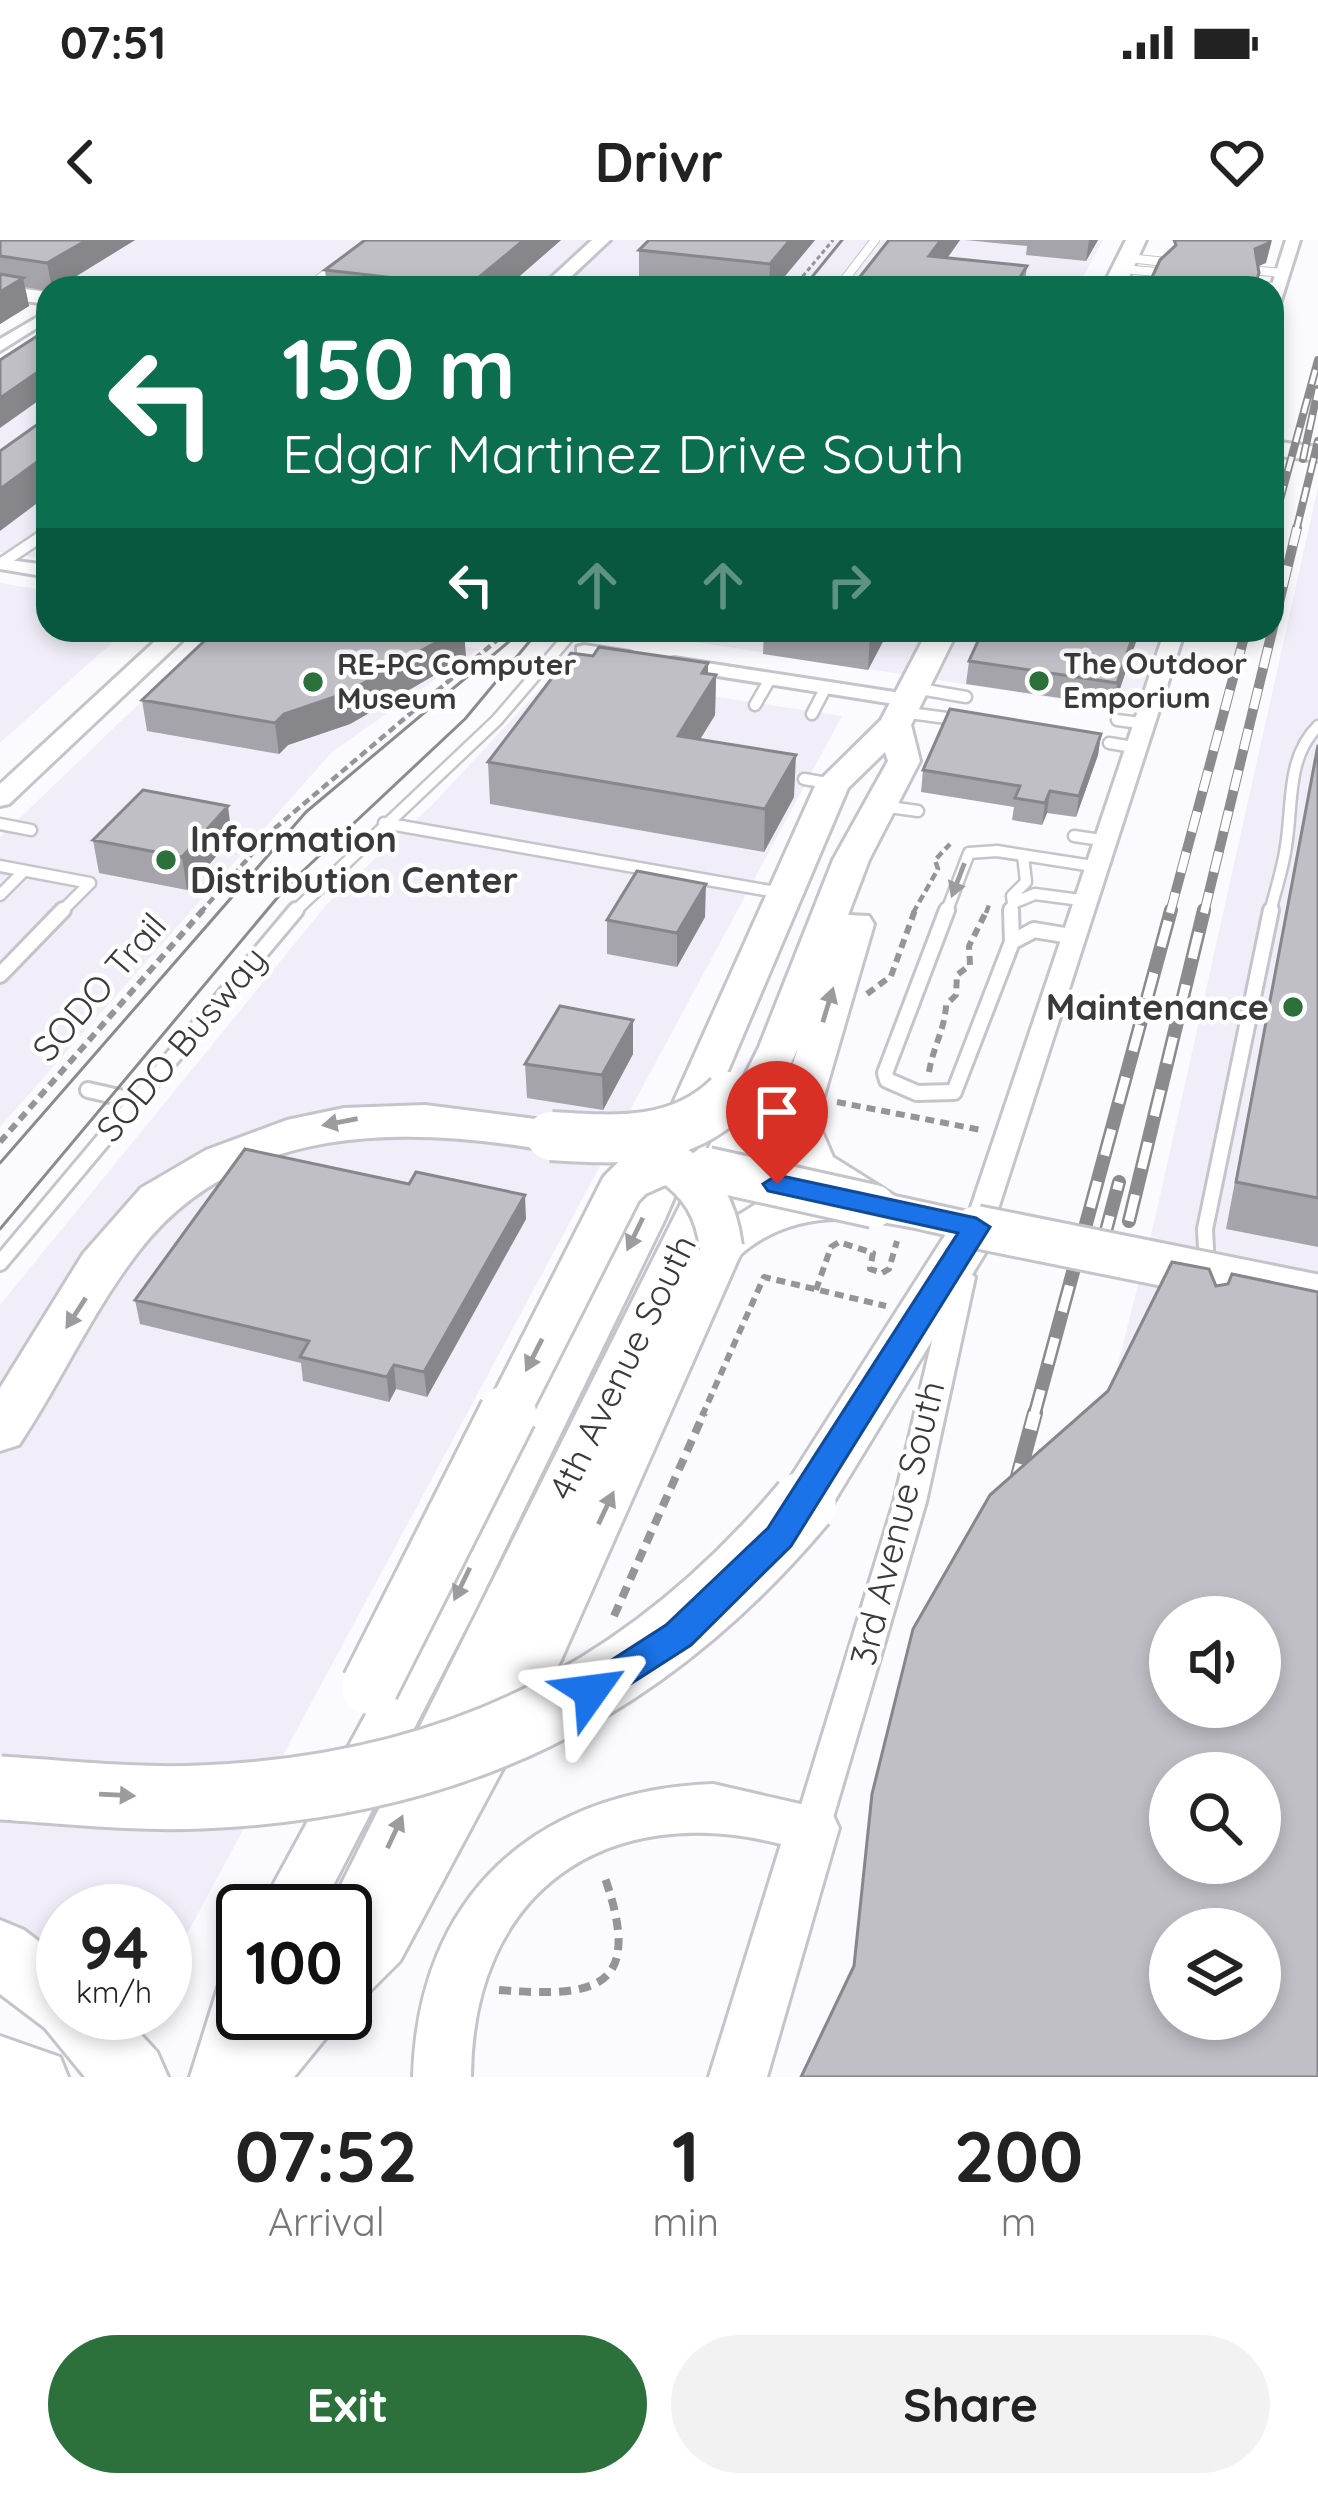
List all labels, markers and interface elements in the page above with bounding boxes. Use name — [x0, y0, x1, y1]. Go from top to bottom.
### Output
text: 07:51 — [60, 14, 166, 70]
text: Drivr — [595, 128, 723, 196]
icon: back — [48, 129, 114, 195]
icon: heart — [1204, 129, 1270, 195]
text: 150 m — [282, 315, 516, 420]
icon: left — [84, 324, 240, 480]
text: Edgar Martinez Drive South — [282, 419, 965, 487]
icon: left — [438, 552, 504, 618]
icon: ahead — [564, 552, 630, 618]
icon: ahead — [690, 552, 756, 618]
icon: right — [816, 552, 882, 618]
place label: The Outdoor Emporium — [1063, 644, 1247, 716]
place label: RE-PC Computer Museum — [337, 645, 576, 717]
marker: The Outdoor Emporium — [1026, 668, 1052, 694]
marker: RE-PC Computer Museum — [300, 669, 326, 695]
place label: Information Distribution Center — [190, 816, 518, 902]
marker: Information Distribution Center — [153, 847, 179, 873]
one-way arrow — [948, 863, 967, 899]
street label: SODO Trail — [22, 903, 175, 1070]
street label: SODO Busway — [86, 937, 275, 1151]
place label: Maintenance — [1046, 984, 1269, 1029]
one-way arrow — [820, 986, 839, 1023]
marker: Maintenance — [1280, 994, 1306, 1020]
pin — [726, 1061, 828, 1184]
icon: arrive — [744, 1079, 810, 1145]
one-way arrow — [321, 1113, 359, 1132]
one-way arrow — [625, 1217, 645, 1252]
street label: 4th Avenue South — [538, 1227, 705, 1507]
one-way arrow — [65, 1297, 87, 1329]
one-way arrow — [525, 1338, 545, 1372]
street label: 3rd Avenue South — [839, 1376, 954, 1670]
one-way arrow — [596, 1490, 616, 1525]
one-way arrow — [452, 1567, 472, 1602]
map controls — [1149, 1596, 1281, 2040]
button: sound — [1149, 1596, 1281, 1728]
position arrow — [528, 1628, 654, 1754]
button: search — [1149, 1752, 1281, 1884]
one-way arrow — [99, 1786, 137, 1805]
one-way arrow — [385, 1814, 405, 1849]
speed limit sign: 100 — [216, 1884, 372, 2040]
button: layers — [1149, 1908, 1281, 2040]
text: 94 — [79, 1909, 149, 1984]
text: km/h — [76, 1973, 152, 2011]
text: 07:52 — [235, 2110, 418, 2200]
text: 1 — [672, 2110, 700, 2200]
text: 200 — [954, 2110, 1083, 2200]
text: Arrival — [268, 2197, 385, 2246]
text: min — [653, 2197, 719, 2246]
text: m — [1001, 2197, 1036, 2246]
button: Exit — [48, 2335, 647, 2473]
button: Share — [671, 2335, 1270, 2473]

